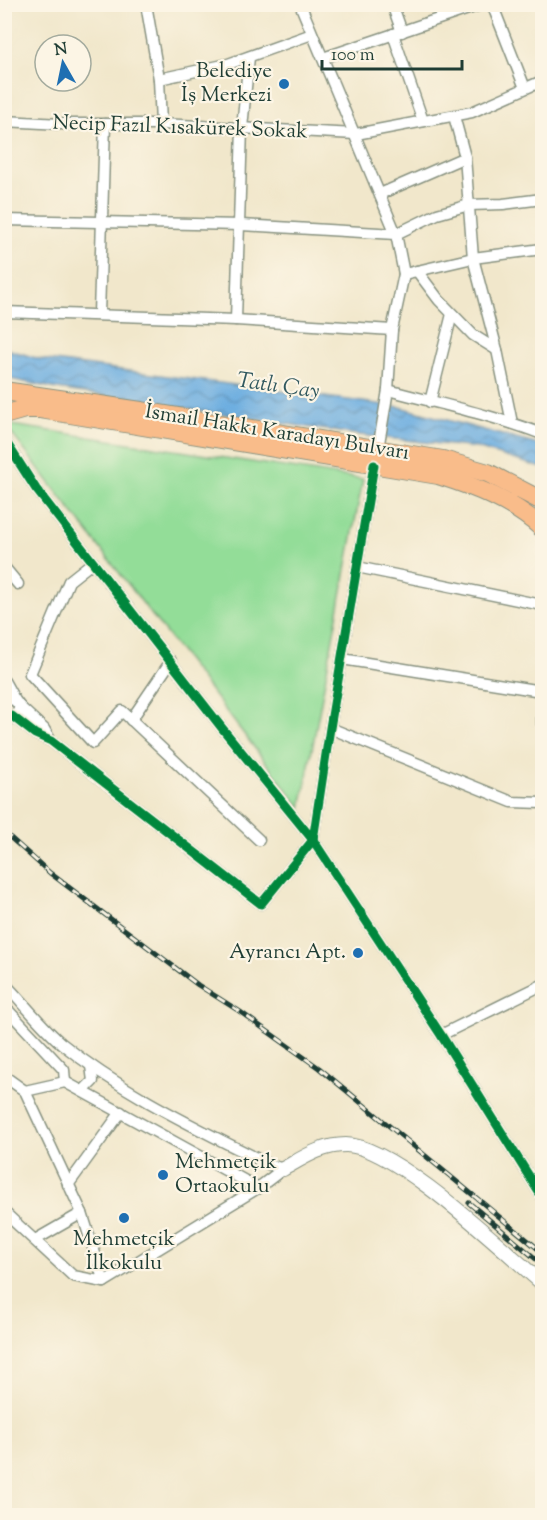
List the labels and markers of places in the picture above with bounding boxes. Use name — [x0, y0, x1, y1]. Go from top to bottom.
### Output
place label: Belediye İş Merkezi — [181, 57, 272, 111]
marker: Belediye İş Merkezi — [277, 77, 291, 91]
place label: Ayrancı Apt. — [229, 938, 346, 968]
marker: Ayrancı Apt. — [351, 946, 365, 960]
place label: Mehmetçik Ortaokulu — [175, 1148, 277, 1202]
marker: Mehmetçik Ortaokulu — [156, 1168, 170, 1182]
marker: Mehmetçik İlkokulu — [117, 1211, 131, 1225]
place label: Mehmetçik İlkokulu — [73, 1225, 176, 1279]

